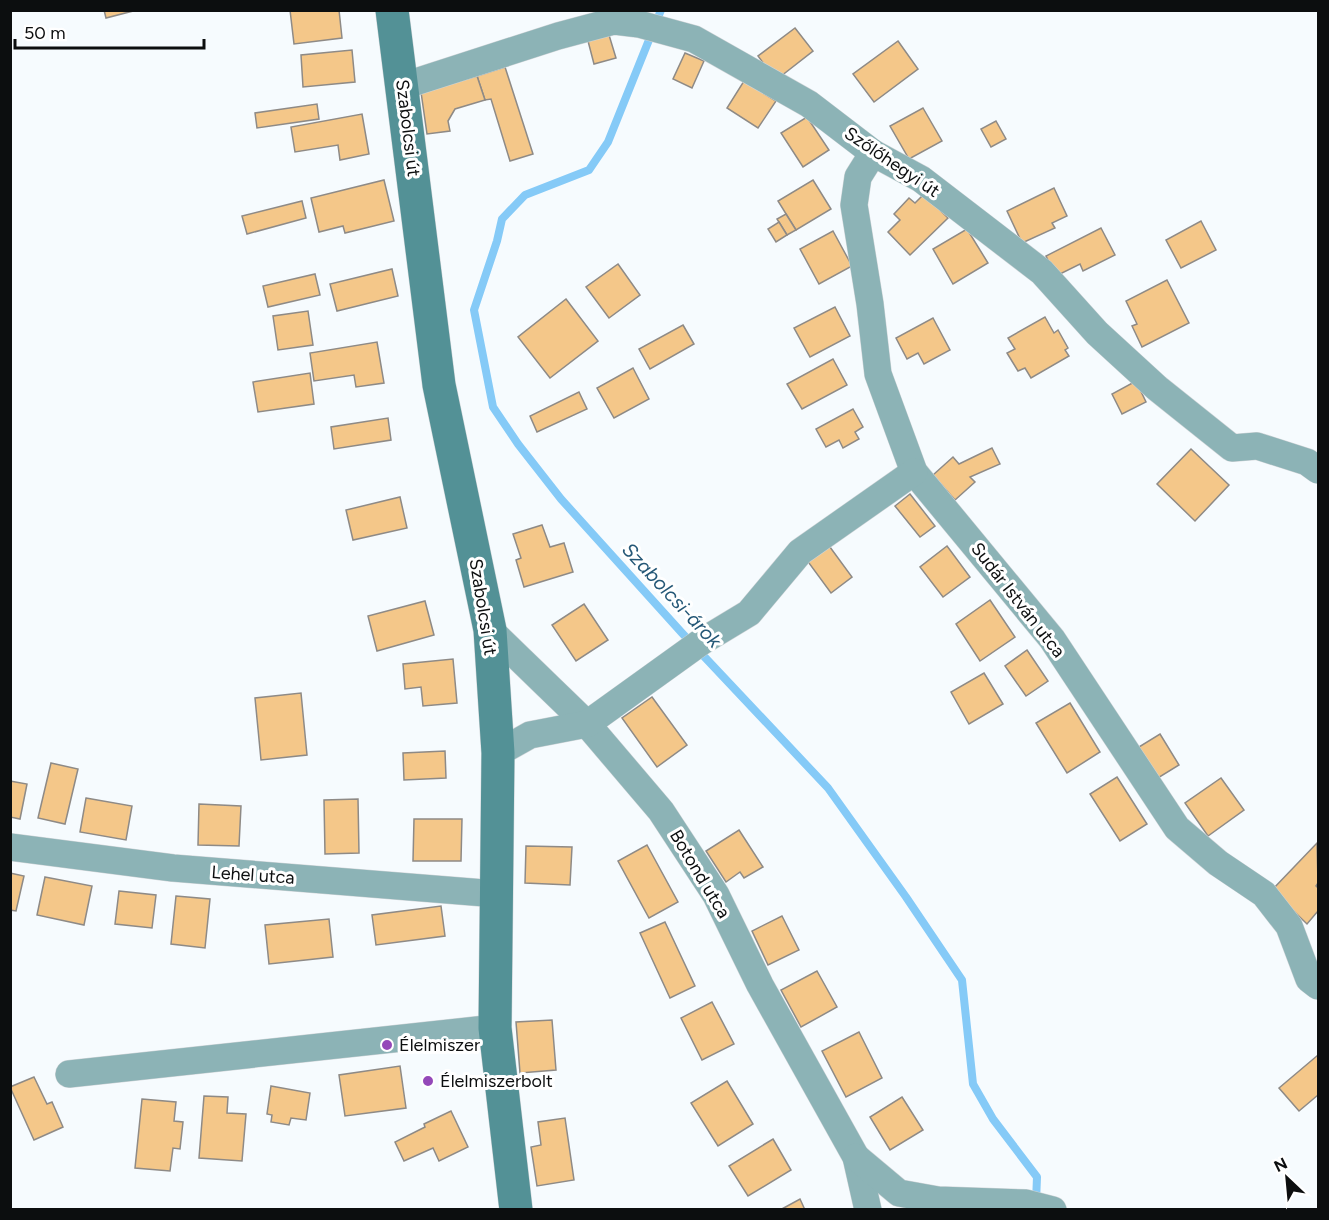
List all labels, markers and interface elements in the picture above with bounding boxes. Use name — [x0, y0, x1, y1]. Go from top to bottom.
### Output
scale bar — [15, 12, 204, 50]
text: 50 m — [24, 22, 66, 44]
street label: Szabolcsi út — [391, 78, 425, 178]
street label: Szőlőhegyi út — [840, 122, 944, 202]
water label: Szabolcsi-árok — [617, 538, 728, 653]
street label: Sudár István utca — [966, 538, 1070, 662]
street label: Szabolcsi út — [464, 557, 502, 657]
street label: Botond utca — [665, 826, 735, 922]
street label: Lehel utca — [211, 861, 295, 889]
place label: Élelmiszer — [399, 1034, 480, 1056]
marker: Élelmiszer — [380, 1038, 394, 1052]
place label: Élelmiszerbolt — [440, 1070, 553, 1092]
marker: Élelmiszerbolt — [421, 1074, 435, 1088]
north arrow — [1257, 1148, 1317, 1208]
text: N — [1271, 1154, 1290, 1176]

